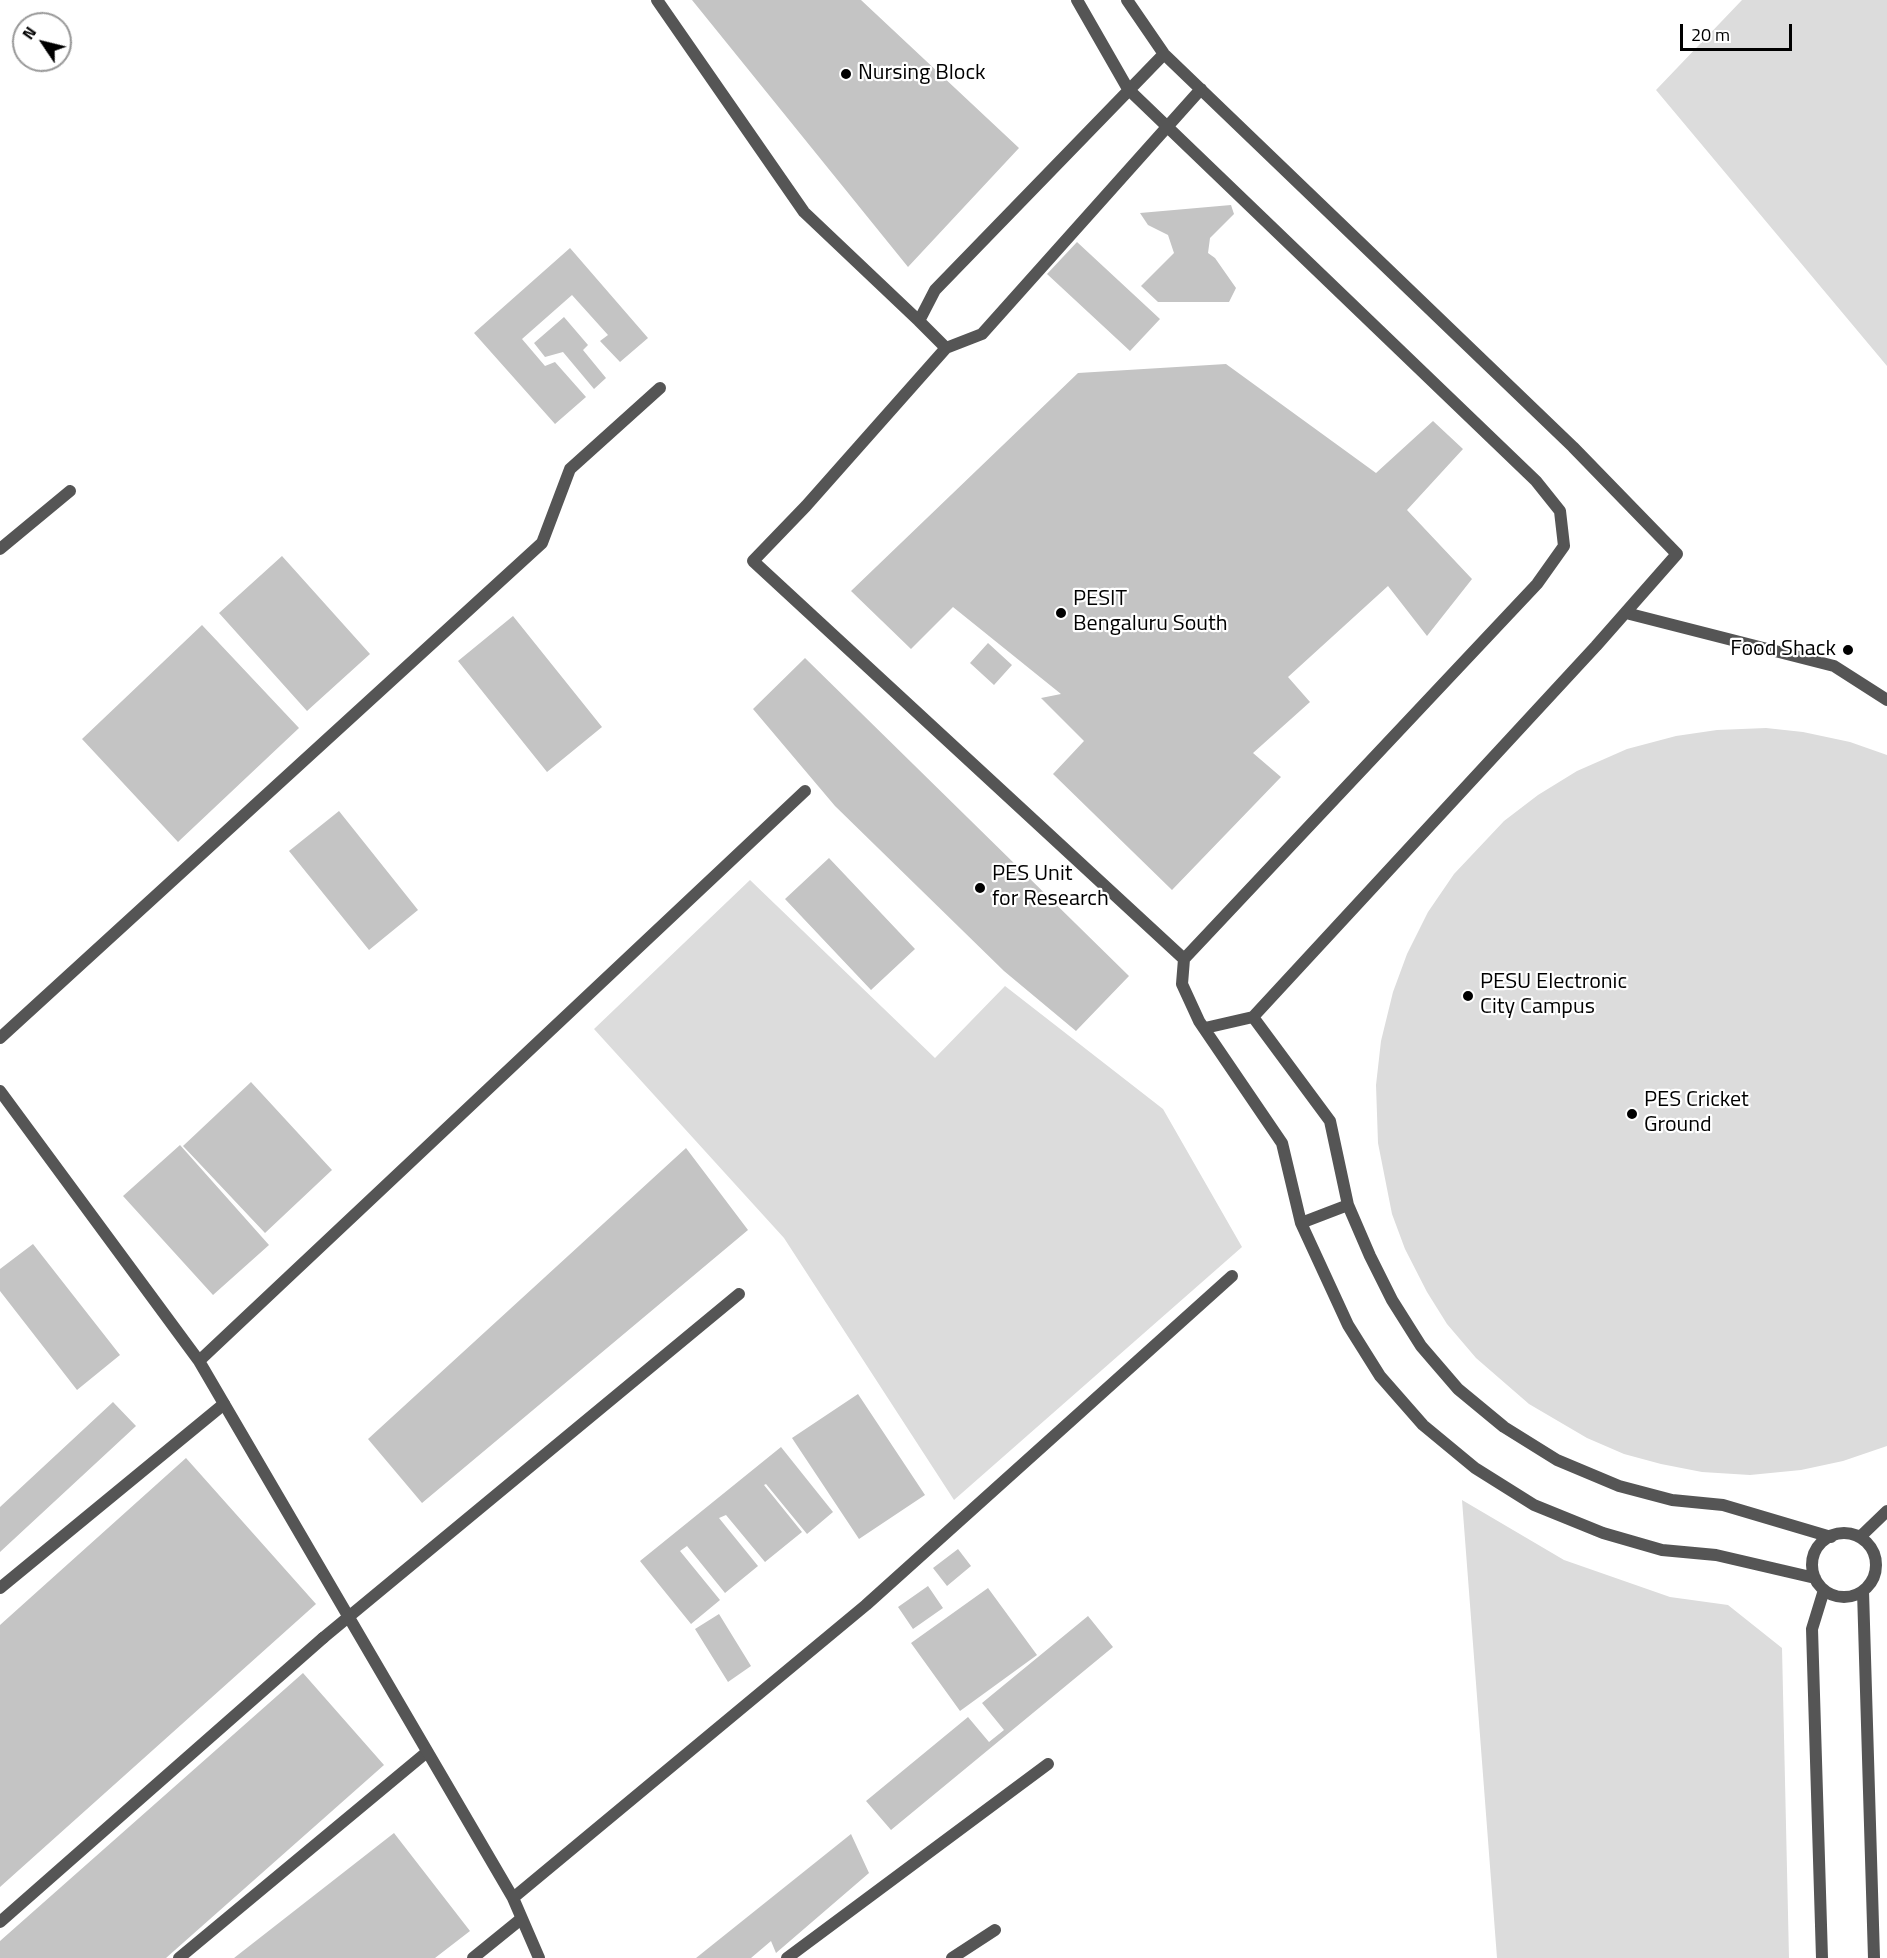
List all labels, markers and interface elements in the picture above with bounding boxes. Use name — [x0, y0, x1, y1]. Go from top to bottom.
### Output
north arrow — [12, 12, 72, 72]
scale bar — [1683, 12, 1796, 50]
text: N — [16, 21, 42, 44]
text: 20 m — [1691, 21, 1730, 48]
place label: Nursing Block — [858, 61, 986, 87]
marker: Nursing Block — [839, 67, 853, 81]
place label: PESIT Bengaluru South — [1073, 587, 1227, 638]
marker: PESIT Bengaluru South — [1054, 606, 1068, 620]
place label: Food Shack — [1730, 637, 1836, 663]
marker: Food Shack — [1841, 643, 1855, 657]
place label: PES Unit for Research — [992, 862, 1109, 914]
marker: PES Unit for Research — [973, 881, 987, 895]
place label: PESU Electronic City Campus — [1480, 970, 1627, 1022]
marker: PESU Electronic City Campus — [1461, 989, 1475, 1003]
place label: PES Cricket Ground — [1644, 1088, 1749, 1140]
marker: PES Cricket Ground — [1625, 1107, 1639, 1121]

